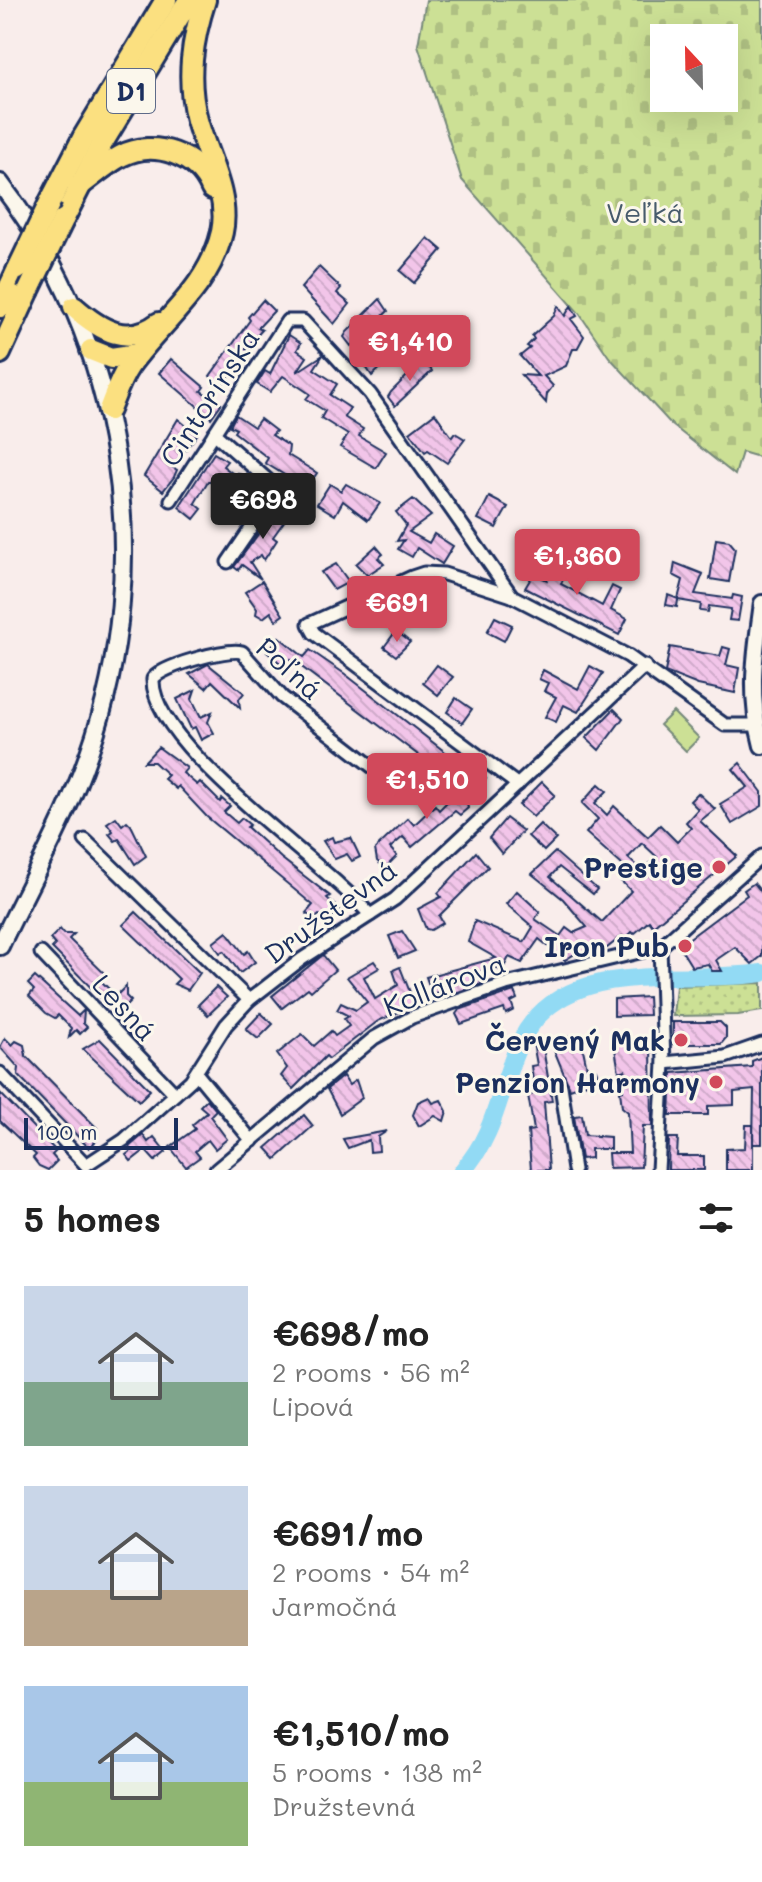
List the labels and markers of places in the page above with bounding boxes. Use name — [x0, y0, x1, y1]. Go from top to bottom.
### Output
pin: €1,410 — [345, 315, 475, 383]
pin: €698 — [216, 473, 310, 541]
pin: €1,360 — [512, 529, 642, 597]
pin: €691 — [350, 576, 444, 644]
pin: €1,510 — [362, 753, 492, 821]
place label: Prestige — [583, 849, 703, 885]
marker: Prestige — [710, 858, 728, 876]
place label: Iron Pub — [544, 928, 669, 964]
marker: Iron Pub — [676, 937, 694, 955]
place label: Červený Mak — [485, 1022, 665, 1059]
marker: Červený Mak — [672, 1031, 690, 1049]
place label: Penzion Harmony — [455, 1064, 700, 1101]
marker: Penzion Harmony — [707, 1073, 725, 1091]

